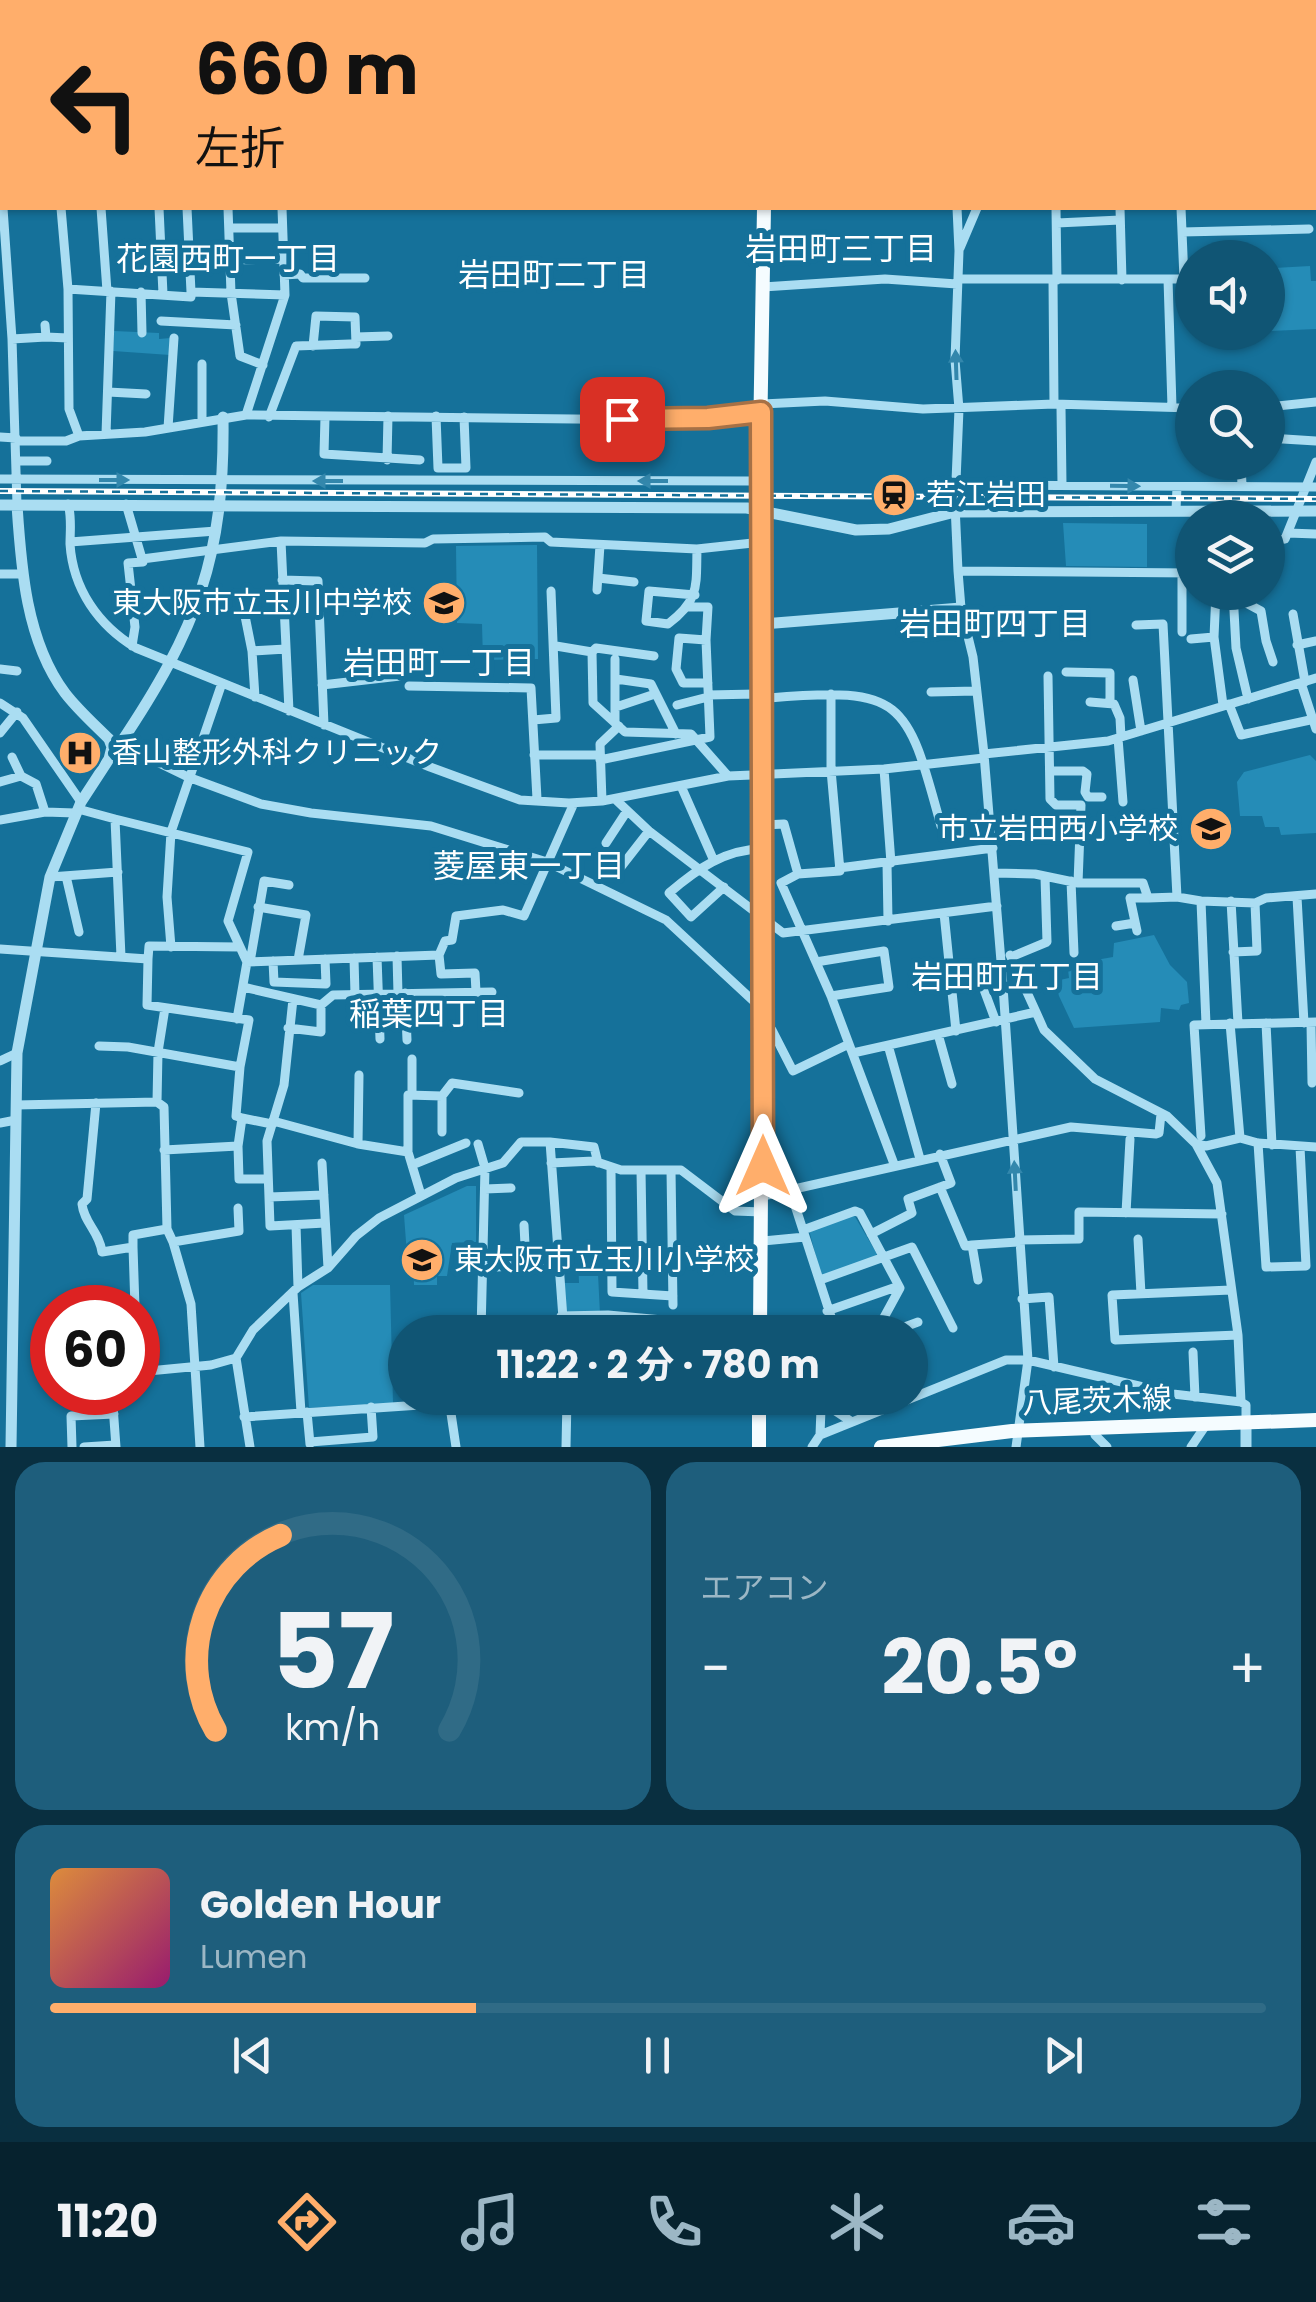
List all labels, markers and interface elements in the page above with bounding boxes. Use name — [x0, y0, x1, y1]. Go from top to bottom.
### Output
text: 660 m — [195, 20, 419, 119]
icon: left — [30, 40, 160, 170]
text: 左折 — [195, 117, 285, 180]
district label: 岩田町三丁目 — [745, 226, 937, 271]
district label: 花園西町一丁目 — [116, 236, 340, 281]
map controls — [1175, 240, 1285, 610]
button: sound — [1175, 240, 1285, 350]
district label: 岩田町二丁目 — [458, 252, 650, 297]
one-way arrow — [948, 348, 964, 380]
button: search — [1175, 370, 1285, 480]
pin — [580, 377, 665, 462]
icon: arrive — [595, 392, 650, 447]
one-way arrow — [98, 472, 130, 488]
station icon: 若江岩田 — [871, 472, 917, 518]
one-way arrow — [311, 473, 343, 489]
one-way arrow — [636, 473, 668, 489]
place label: 若江岩田 — [926, 473, 1046, 516]
one-way arrow — [1109, 478, 1141, 494]
button: layers — [1175, 500, 1285, 610]
school or university icon: 東大阪市立玉川中学校 — [421, 580, 467, 626]
place label: 東大阪市立玉川中学校 — [112, 581, 412, 624]
district label: 岩田町四丁目 — [899, 601, 1091, 646]
district label: 岩田町一丁目 — [343, 640, 535, 685]
hospital icon: 香山整形外科クリニック — [57, 730, 103, 776]
place label: 香山整形外科クリニック — [112, 731, 442, 774]
school or university icon: 市立岩田西小学校 — [1188, 806, 1234, 852]
place label: 市立岩田西小学校 — [938, 807, 1178, 850]
district label: 菱屋東一丁目 — [433, 843, 625, 888]
district label: 岩田町五丁目 — [911, 954, 1103, 999]
district label: 稲葉四丁目 — [349, 991, 509, 1036]
position arrow — [711, 1114, 815, 1218]
one-way arrow — [1007, 1159, 1023, 1191]
school or university icon: 東大阪市立玉川小学校 — [399, 1237, 445, 1283]
place label: 東大阪市立玉川小学校 — [454, 1238, 754, 1281]
speed limit sign: 60 — [30, 1285, 160, 1415]
text: 11:22 · 2 分 · 780 m — [496, 1338, 820, 1391]
street label: 八尾茨木線 — [1021, 1376, 1173, 1425]
text: エアコン — [701, 1565, 829, 1610]
text: 57 — [271, 1579, 394, 1724]
text: 20.5° — [881, 1615, 1078, 1720]
text: − — [701, 1630, 731, 1707]
text: + — [1228, 1630, 1266, 1707]
text: km/h — [285, 1702, 380, 1753]
text: Golden Hour — [200, 1878, 441, 1931]
text: Lumen — [200, 1934, 308, 1979]
icon: previous — [225, 2028, 280, 2083]
icon: pause — [630, 2028, 685, 2083]
icon: next — [1036, 2028, 1091, 2083]
icon: directions — [272, 2187, 342, 2257]
icon: music — [455, 2187, 525, 2257]
icon: phone — [639, 2187, 709, 2257]
icon: climate — [822, 2187, 892, 2257]
icon: car — [1006, 2187, 1076, 2257]
icon: filters — [1189, 2187, 1259, 2257]
text: 11:20 — [57, 2190, 158, 2253]

